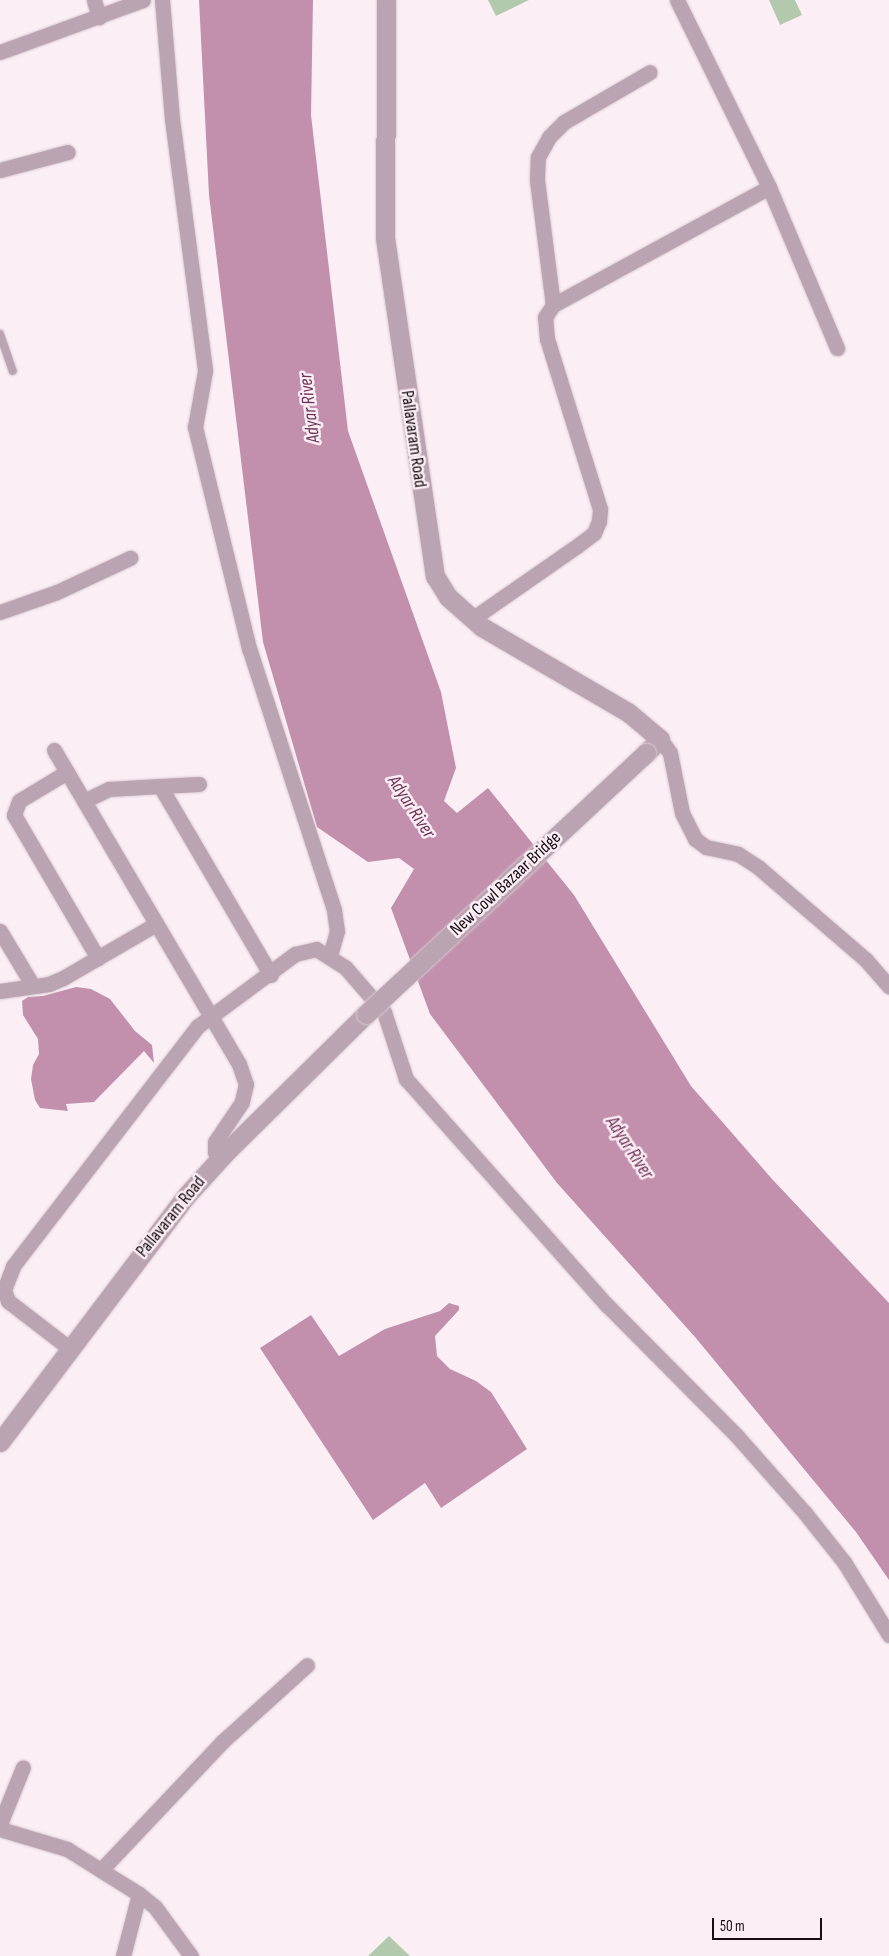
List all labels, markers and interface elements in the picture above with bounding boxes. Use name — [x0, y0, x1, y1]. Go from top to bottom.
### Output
water label: Adyar River — [294, 372, 326, 444]
street label: Pallavaram Road — [396, 389, 430, 489]
water label: Adyar River — [382, 771, 440, 843]
street label: New Cowl Bazaar Bridge — [446, 827, 566, 941]
water label: Adyar River — [600, 1112, 658, 1184]
street label: Pallavaram Road — [132, 1172, 210, 1262]
scale bar — [714, 1908, 824, 1940]
text: 50 m — [720, 1917, 745, 1936]

